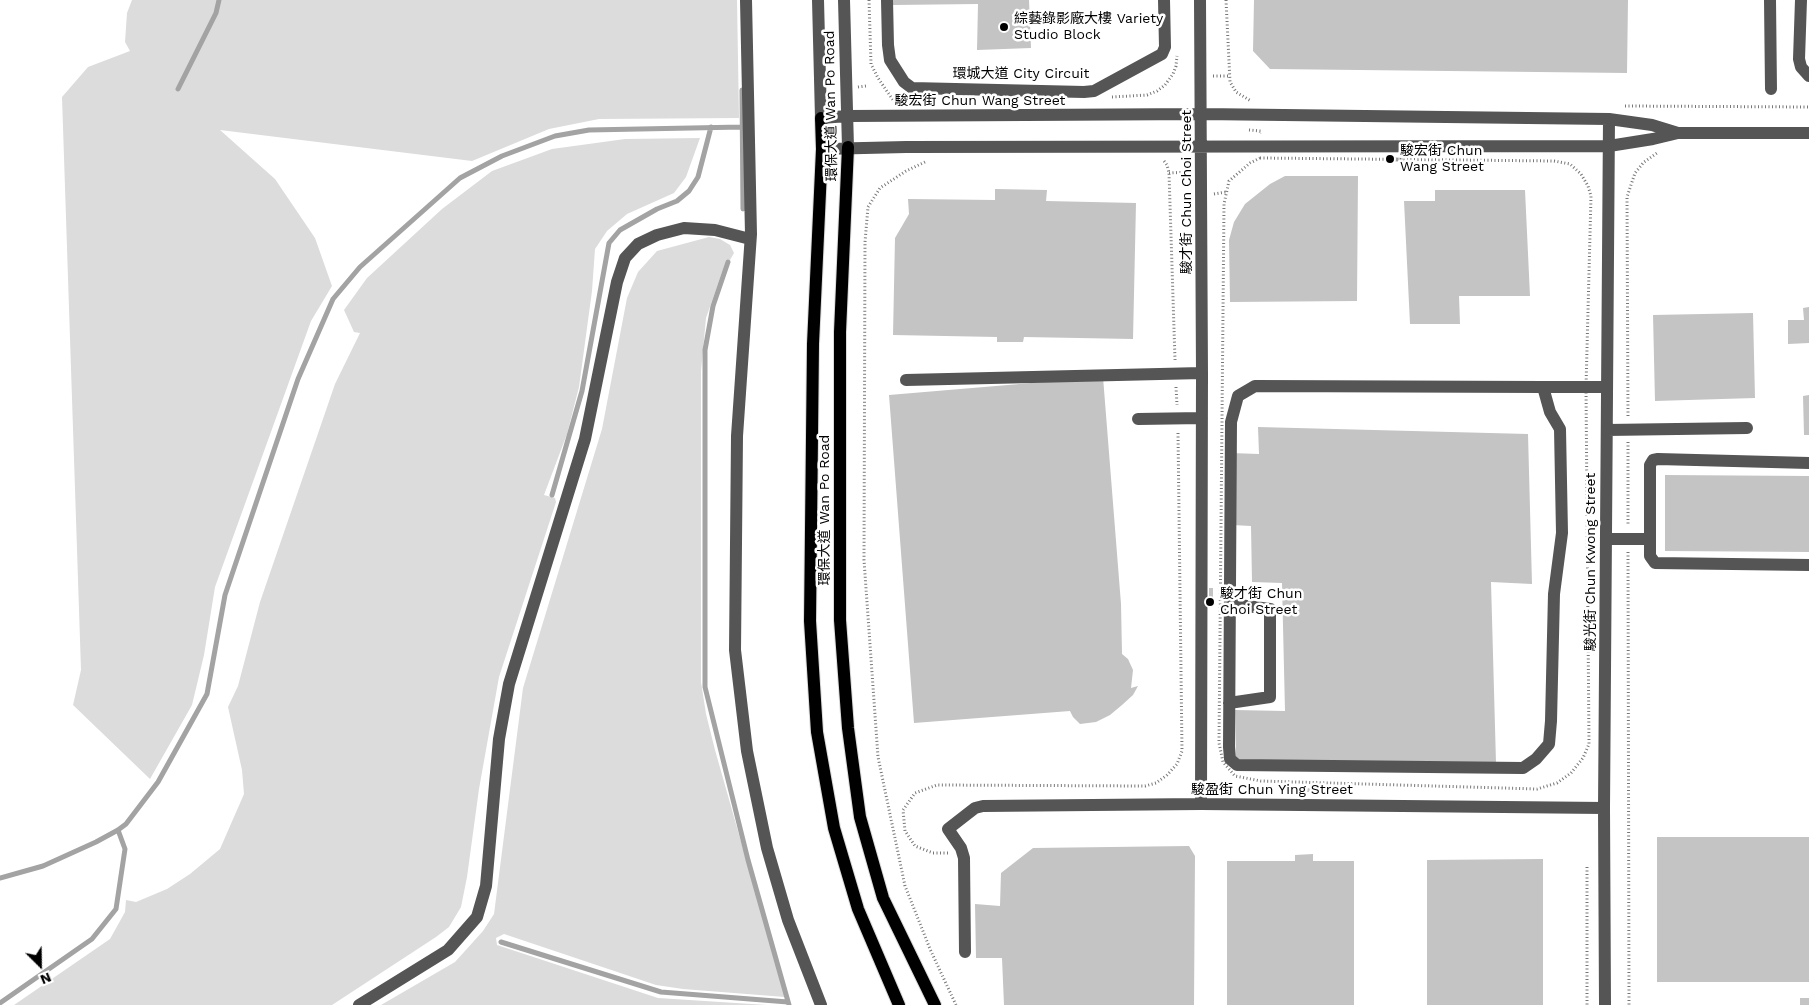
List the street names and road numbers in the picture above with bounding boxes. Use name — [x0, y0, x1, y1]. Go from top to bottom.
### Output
street label: 環保大道 Wan Po Road — [821, 30, 841, 182]
street label: 環城大道 City Circuit — [953, 66, 1089, 82]
street label: 駿宏街 Chun Wang Street — [895, 93, 1065, 109]
street label: 駿才街 Chun Choi Street — [1179, 110, 1195, 274]
street label: 環保大道 Wan Po Road — [817, 435, 833, 585]
street label: 駿光街 Chun Kwong Street — [1583, 473, 1599, 651]
street label: 駿盈街 Chun Ying Street — [1191, 782, 1353, 798]

